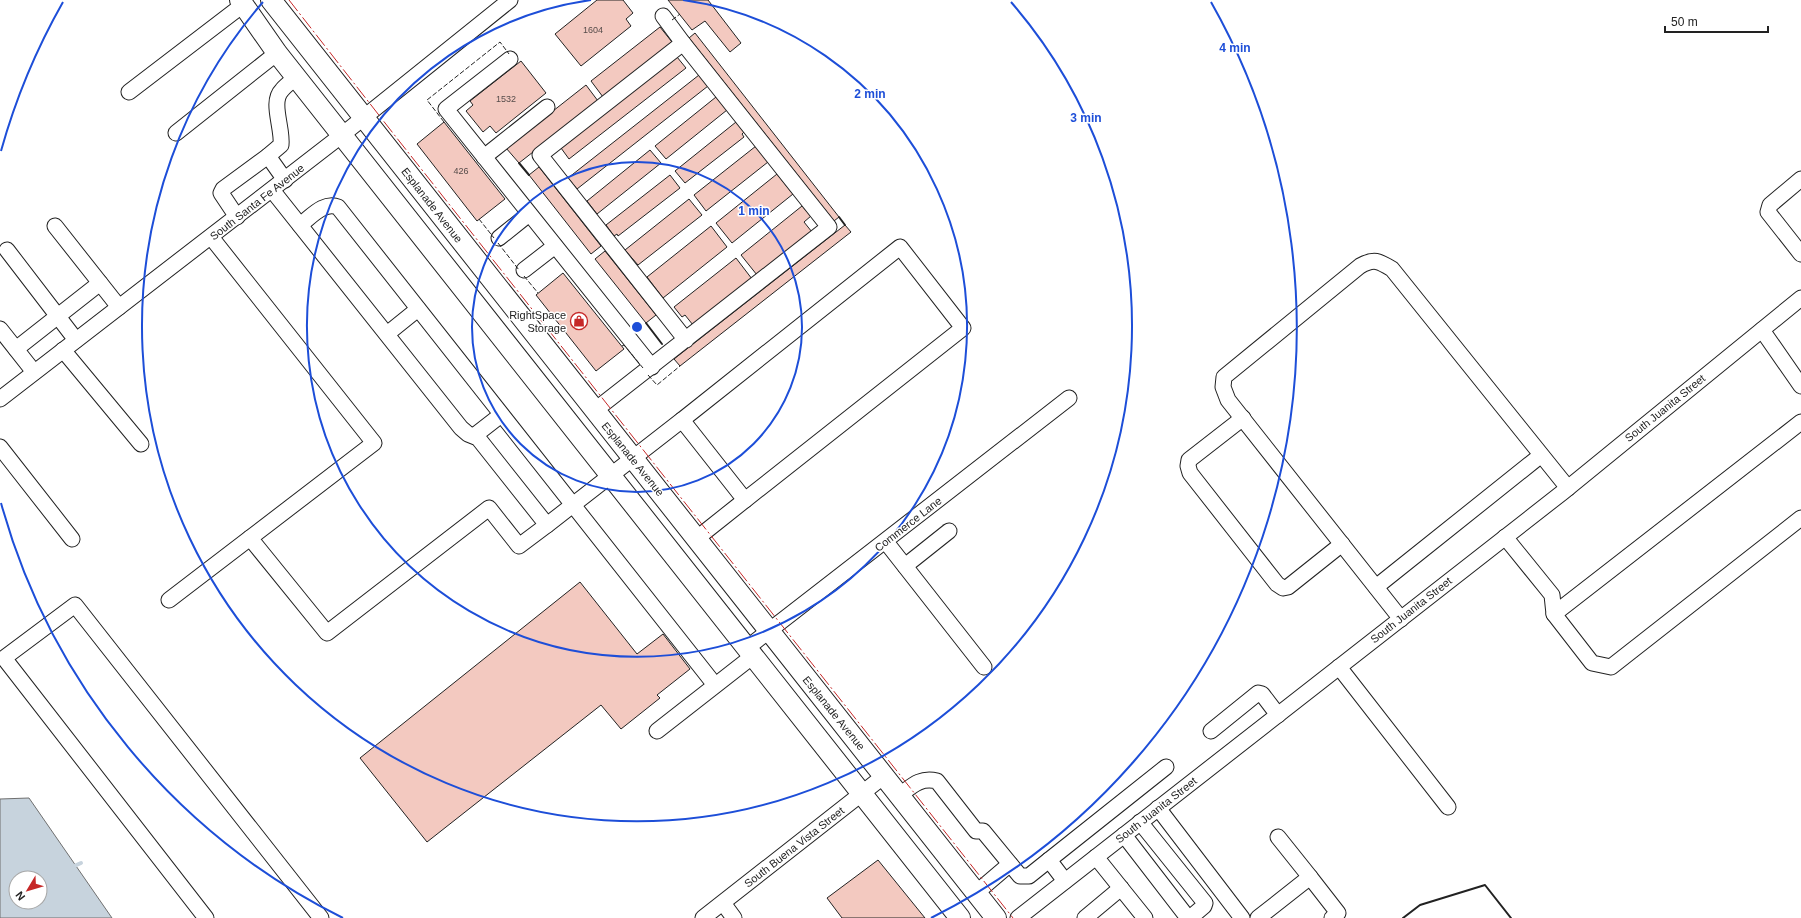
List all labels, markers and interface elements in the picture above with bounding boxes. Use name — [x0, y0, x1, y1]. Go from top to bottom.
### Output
scale bar — [1665, 8, 1768, 34]
text: 50 m — [1671, 15, 1698, 29]
house number: 1604 — [583, 25, 603, 35]
text: 4 min — [1219, 41, 1251, 55]
text: 2 min — [854, 87, 886, 101]
house number: 1532 — [496, 94, 516, 104]
text: 3 min — [1070, 111, 1102, 125]
street label: South Santa Fe Avenue — [208, 162, 306, 242]
street label: Esplanade Avenue — [399, 165, 465, 245]
house number: 426 — [453, 166, 469, 176]
text: 1 min — [738, 204, 770, 218]
place label: RightSpace Storage — [509, 309, 566, 334]
shop icon: RightSpace Storage — [569, 311, 589, 331]
centre of rings — [630, 320, 644, 334]
street label: South Juanita Street — [1622, 372, 1708, 444]
street label: Esplanade Avenue — [600, 420, 666, 498]
street label: Commerce Lane — [872, 494, 944, 554]
street label: South Juanita Street — [1368, 575, 1454, 645]
street label: Esplanade Avenue — [801, 674, 867, 752]
street label: South Juanita Street — [1113, 775, 1199, 845]
street label: South Buena Vista Street — [742, 804, 846, 890]
north arrow — [8, 870, 48, 910]
text: N — [13, 889, 27, 903]

